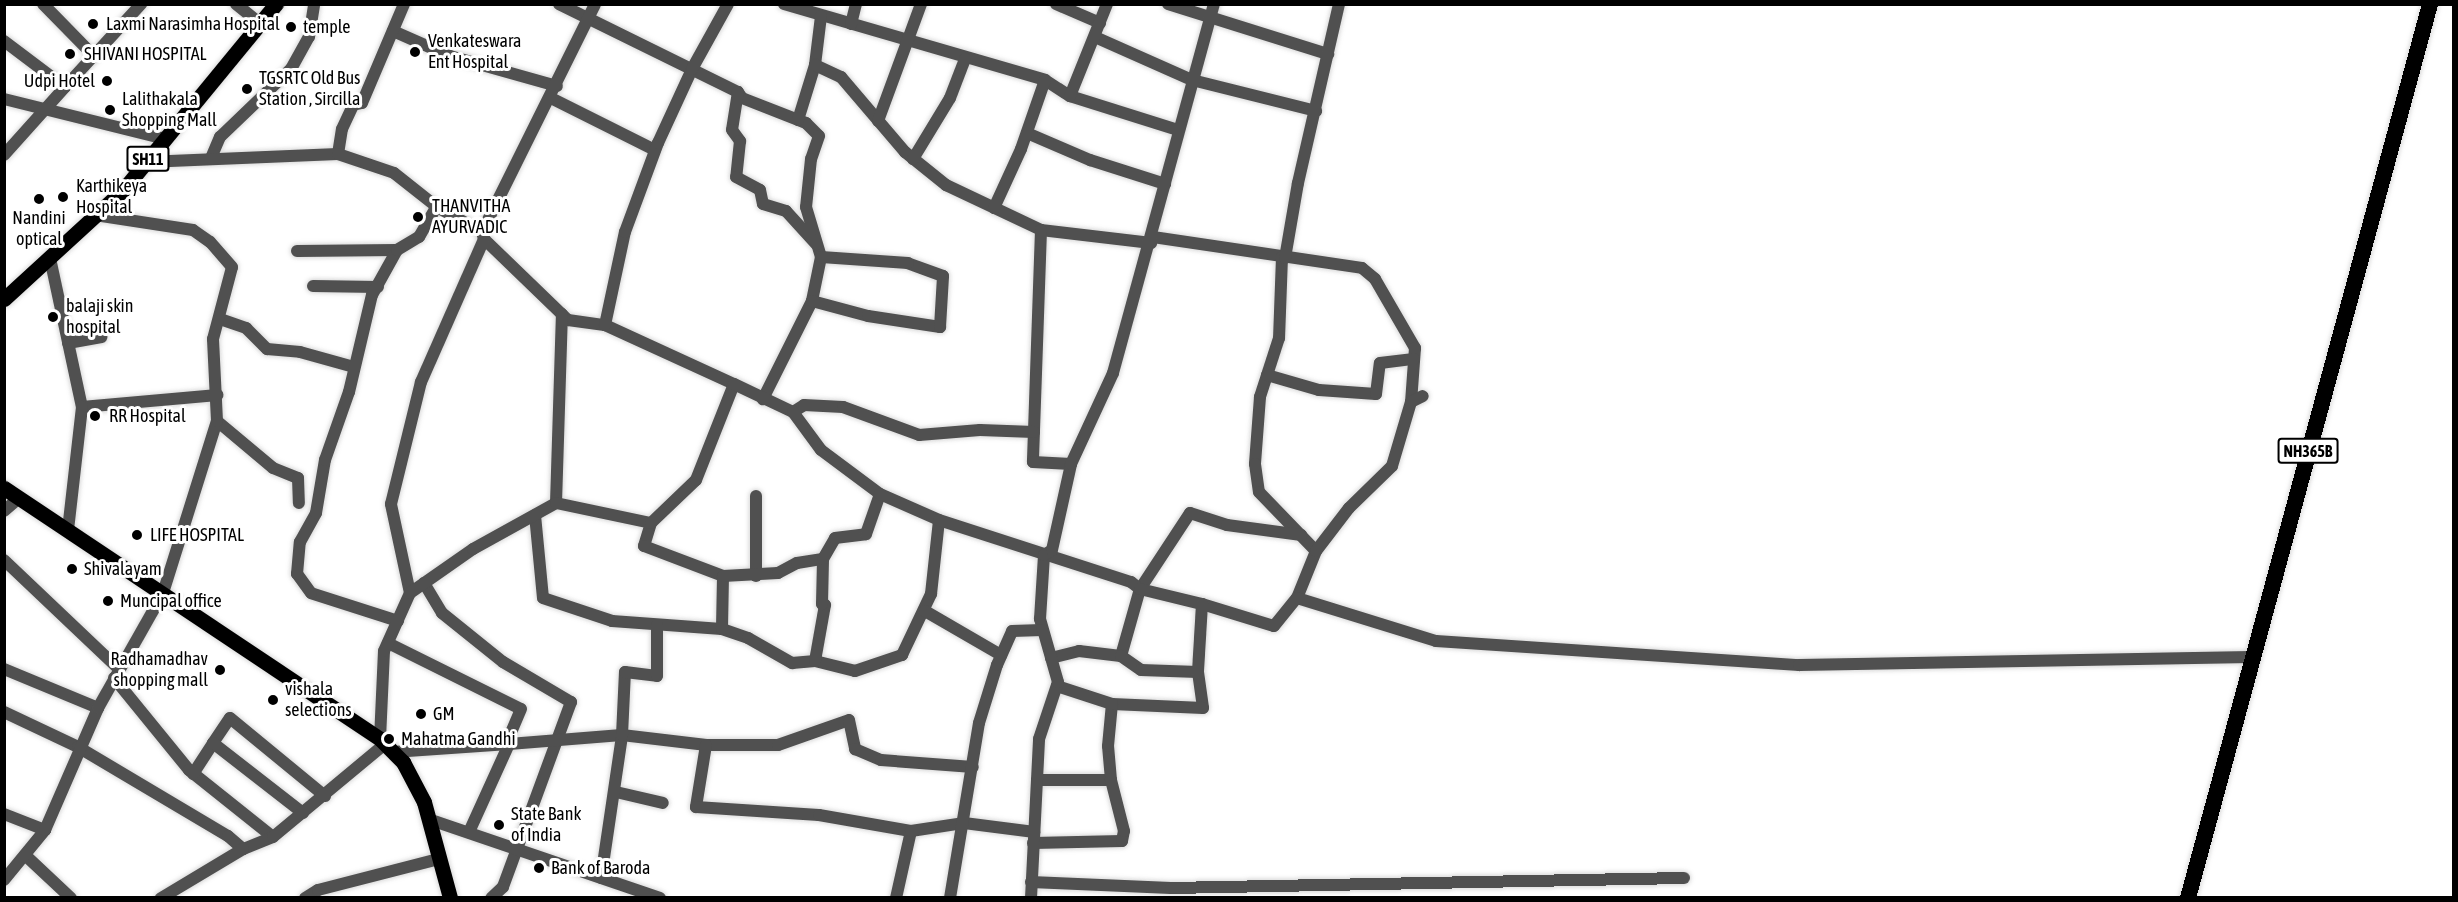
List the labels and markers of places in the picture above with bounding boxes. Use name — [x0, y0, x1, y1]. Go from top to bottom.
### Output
place label: Laxmi Narasimha Hospital — [106, 13, 280, 35]
marker: Laxmi Narasimha Hospital — [84, 15, 102, 33]
place label: temple — [303, 16, 350, 38]
marker: temple — [284, 20, 298, 34]
place label: Venkateswara Ent Hospital — [428, 31, 521, 74]
place label: SHIVANI HOSPITAL — [84, 43, 206, 65]
marker: Venkateswara Ent Hospital — [406, 43, 424, 61]
marker: SHIVANI HOSPITAL — [61, 45, 79, 63]
place label: TGSRTC Old Bus Station , Sircilla — [259, 68, 360, 110]
place label: Udpi Hotel — [24, 70, 95, 92]
marker: Udpi Hotel — [100, 74, 114, 88]
marker: TGSRTC Old Bus Station , Sircilla — [240, 82, 254, 96]
place label: Lalithakala Shopping Mall — [122, 89, 217, 132]
marker: Lalithakala Shopping Mall — [103, 103, 117, 117]
place label: Karthikeya Hospital — [76, 176, 147, 219]
marker: Karthikeya Hospital — [54, 188, 72, 206]
marker: Nandini optical — [32, 192, 46, 206]
place label: THANVITHA AYURVADIC — [432, 196, 510, 238]
place label: Nandini optical — [12, 208, 66, 250]
marker: THANVITHA AYURVADIC — [409, 208, 427, 226]
place label: balaji skin hospital — [66, 296, 133, 338]
marker: balaji skin hospital — [44, 308, 62, 326]
place label: RR Hospital — [109, 405, 186, 427]
marker: RR Hospital — [86, 407, 104, 425]
place label: LIFE HOSPITAL — [150, 524, 244, 546]
marker: LIFE HOSPITAL — [128, 526, 146, 544]
place label: Shivalayam — [84, 558, 162, 580]
marker: Shivalayam — [65, 562, 79, 576]
place label: Muncipal office — [120, 590, 222, 612]
marker: Muncipal office — [101, 594, 115, 608]
place label: Radhamadhav shopping mall — [111, 649, 208, 692]
marker: Radhamadhav shopping mall — [213, 663, 227, 677]
place label: vishala selections — [285, 679, 352, 722]
marker: vishala selections — [266, 693, 280, 707]
place label: GM — [433, 703, 455, 725]
marker: GM — [414, 707, 428, 721]
place label: Mahatma Gandhi — [401, 728, 516, 750]
marker: Mahatma Gandhi — [382, 732, 396, 746]
place label: State Bank of India — [511, 804, 581, 846]
marker: State Bank of India — [492, 818, 506, 832]
place label: Bank of Baroda — [551, 857, 650, 879]
marker: Bank of Baroda — [532, 861, 546, 875]

